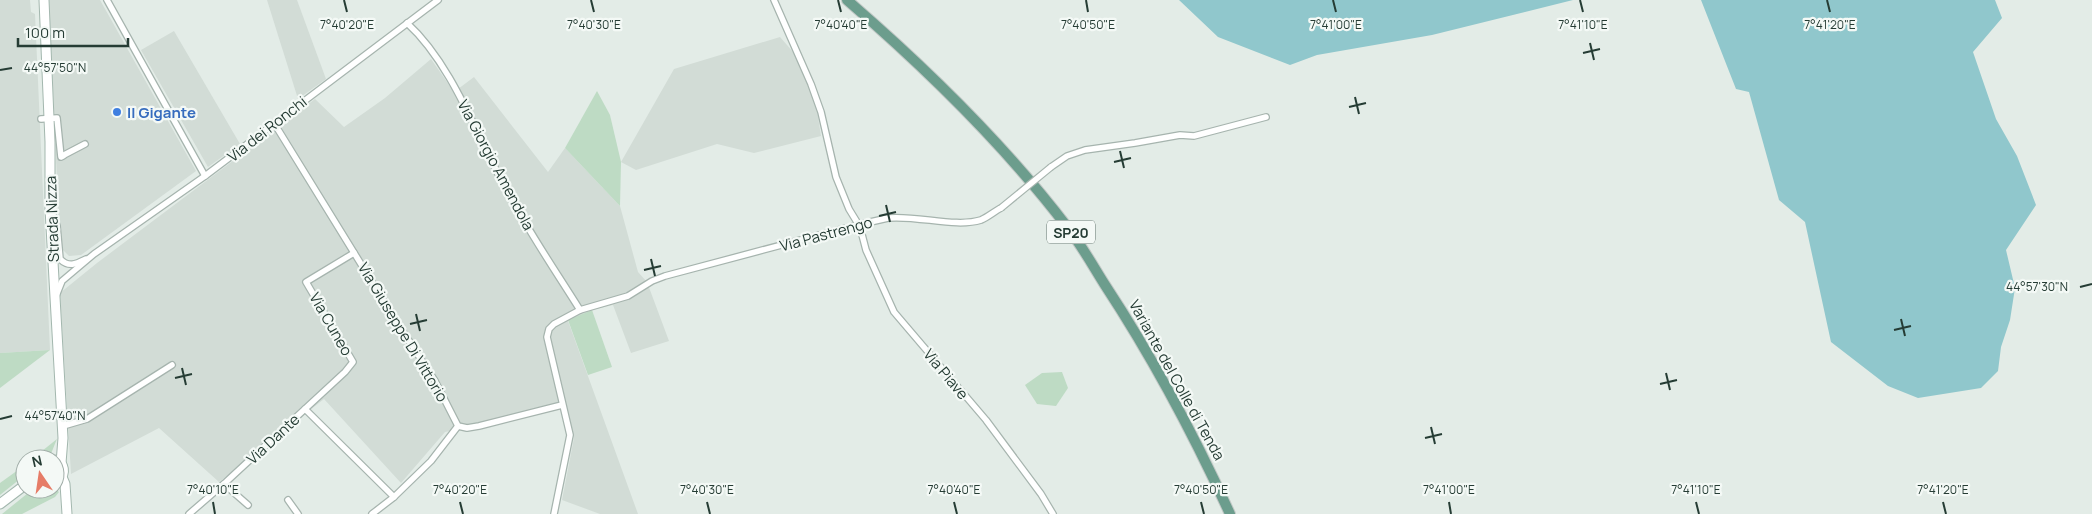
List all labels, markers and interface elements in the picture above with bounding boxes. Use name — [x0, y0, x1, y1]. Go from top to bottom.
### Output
scale bar — [18, 15, 128, 47]
text: 7°40'20"E — [320, 16, 374, 33]
text: 7°40'30"E — [567, 16, 621, 33]
text: 7°40'40"E — [815, 16, 868, 33]
text: 7°40'50"E — [1061, 16, 1115, 33]
text: 7°41'00"E — [1310, 16, 1362, 33]
text: 7°41'10"E — [1558, 16, 1608, 33]
text: 7°41'20"E — [1804, 16, 1856, 33]
text: 100 m — [25, 22, 65, 43]
text: 44°57'50"N — [24, 59, 86, 76]
street label: Via dei Ronchi — [223, 91, 311, 167]
street label: Via Giorgio Amendola — [453, 96, 539, 234]
place label: Il Gigante — [127, 102, 196, 123]
marker: Il Gigante — [111, 106, 123, 118]
street label: Strada Nizza — [40, 175, 64, 263]
street label: Via Pastrengo — [777, 212, 875, 256]
road number: SP20 — [1047, 220, 1095, 243]
street label: Via Giuseppe Di Vittorio — [353, 258, 453, 406]
text: 44°57'30"N — [2006, 278, 2068, 295]
street label: Via Cuneo — [304, 289, 358, 360]
street label: Variante del Colle di Tenda — [1124, 296, 1230, 464]
street label: Via Piave — [919, 344, 974, 404]
text: 44°57'40"N — [24, 407, 86, 424]
street label: Via Dante — [242, 409, 304, 469]
north arrow — [15, 449, 65, 499]
text: N — [30, 450, 44, 471]
text: 7°40'10"E — [187, 481, 239, 498]
text: 7°40'20"E — [433, 481, 487, 498]
text: 7°40'30"E — [680, 481, 734, 498]
text: 7°40'40"E — [928, 481, 981, 498]
text: 7°40'50"E — [1174, 481, 1228, 498]
text: 7°41'00"E — [1423, 481, 1475, 498]
text: 7°41'10"E — [1671, 481, 1721, 498]
text: 7°41'20"E — [1917, 481, 1969, 498]

